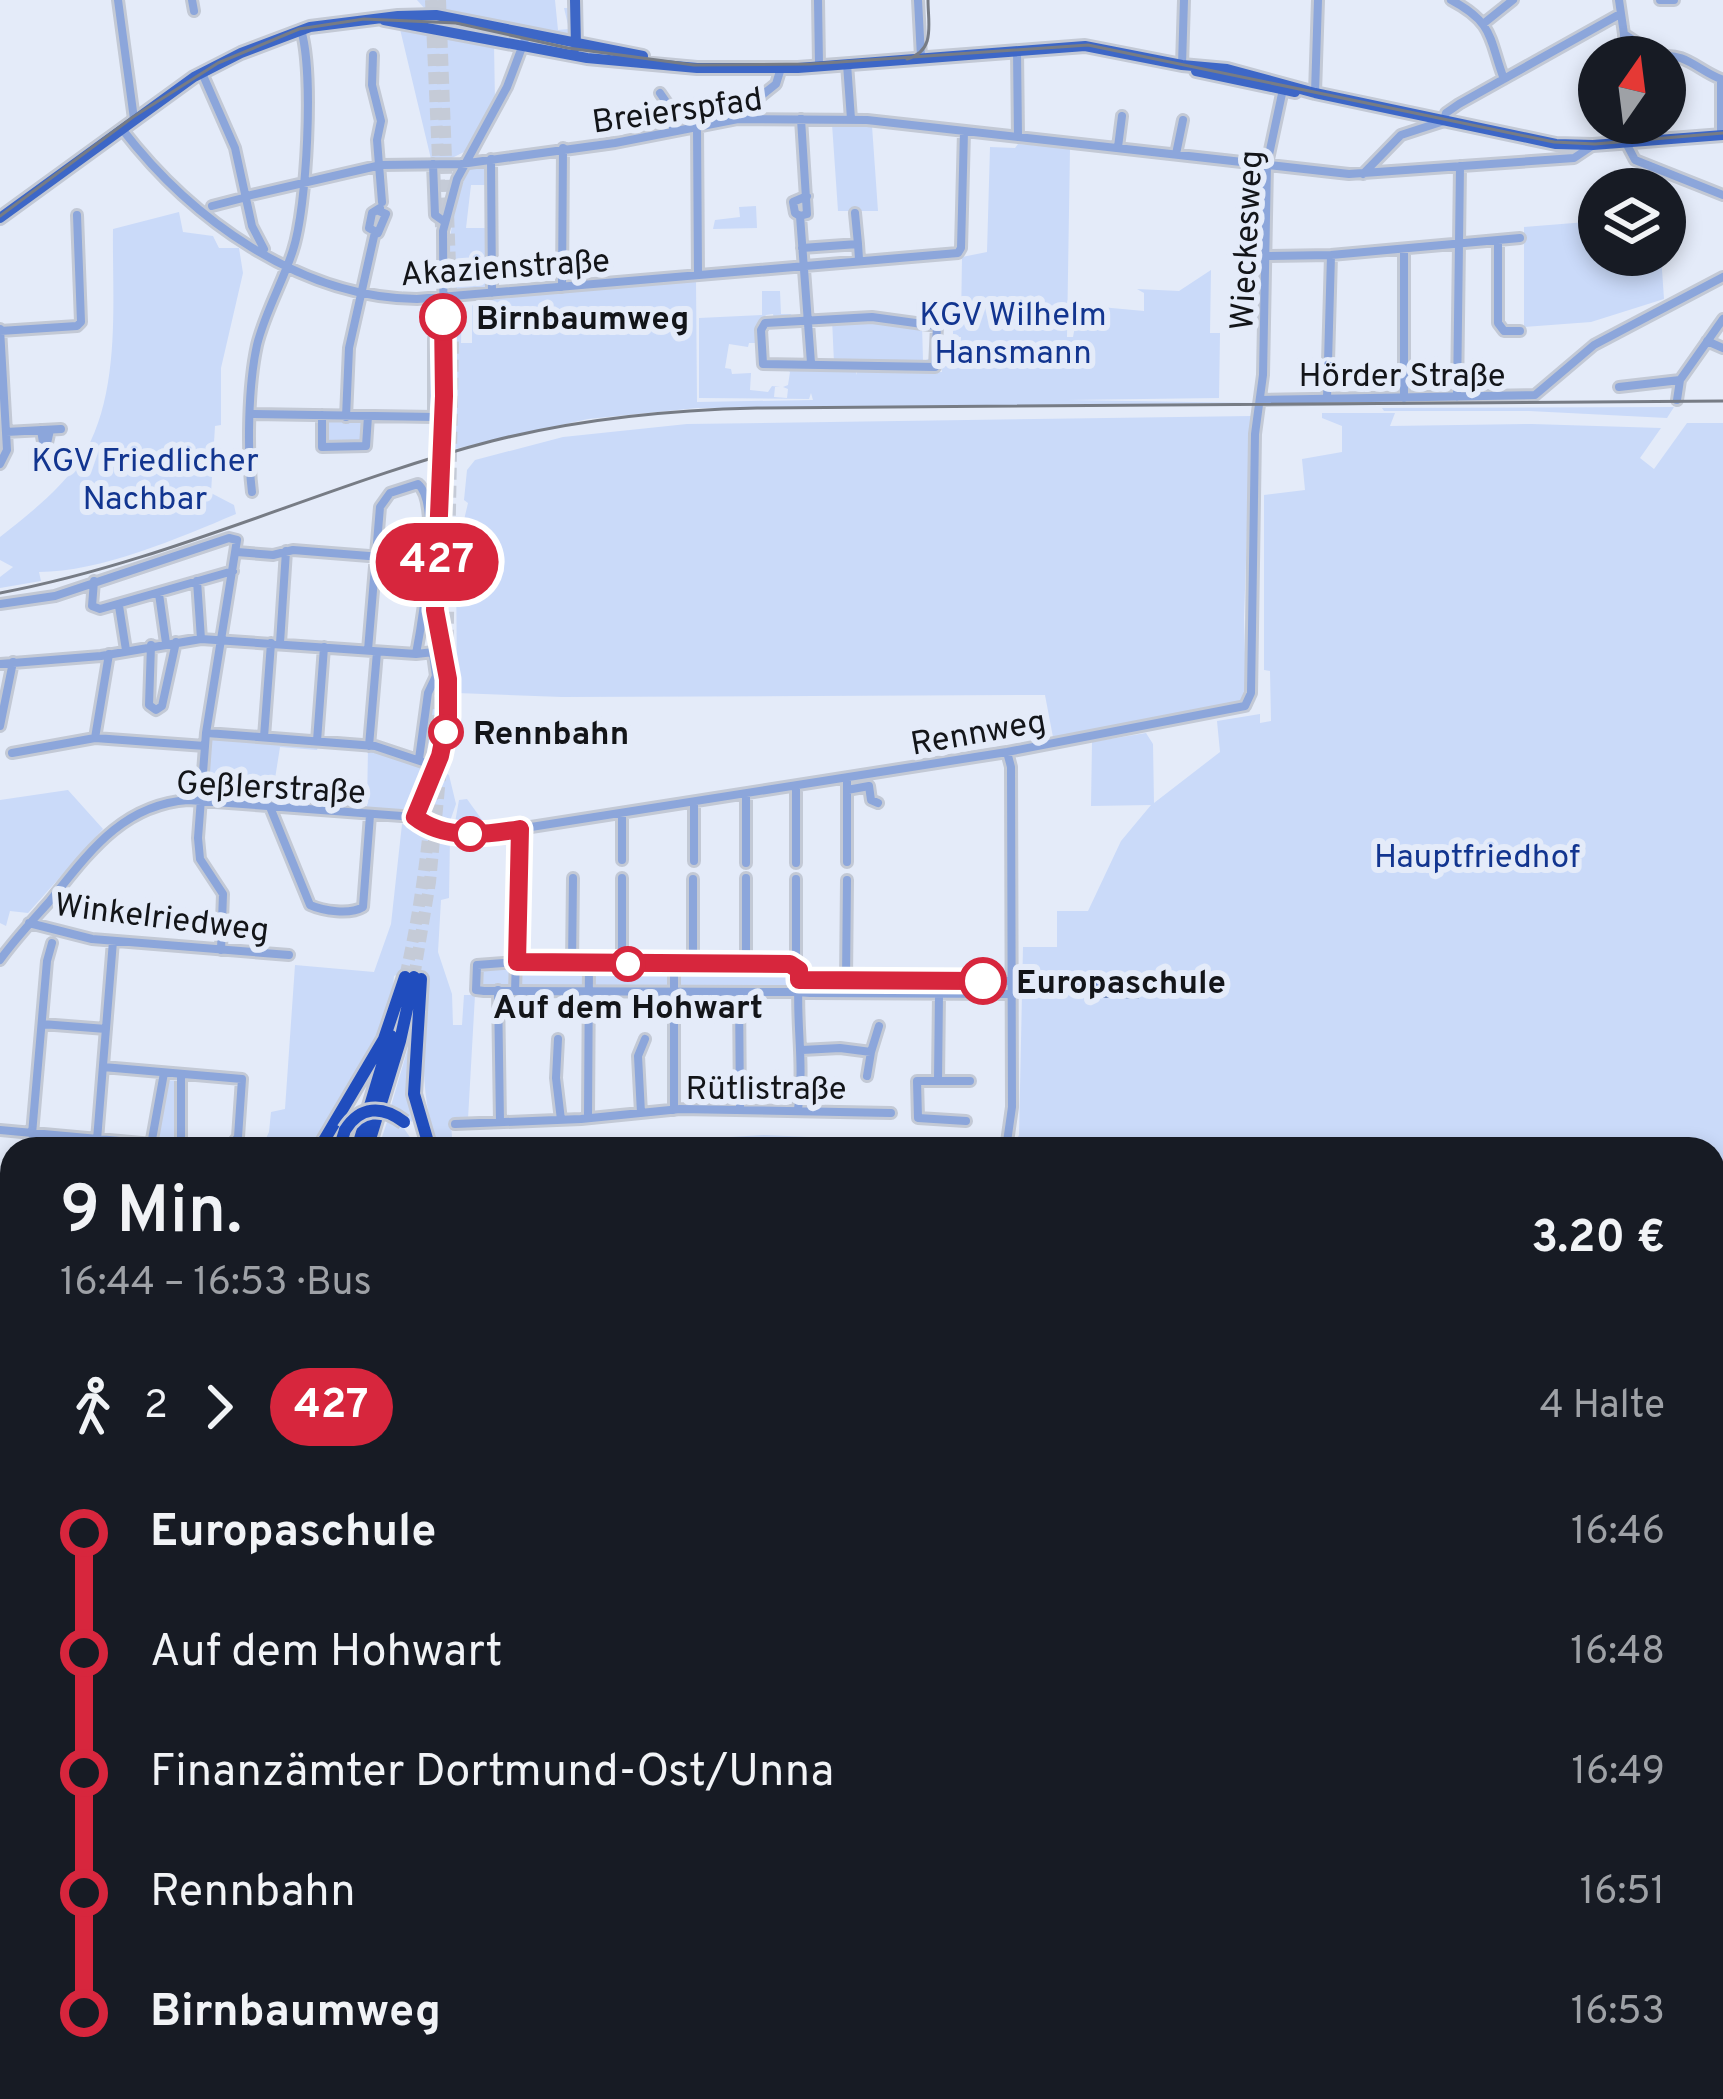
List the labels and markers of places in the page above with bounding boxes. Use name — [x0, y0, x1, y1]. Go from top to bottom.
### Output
marker: Birnbaumweg — [421, 295, 465, 339]
place label: Birnbaumweg — [476, 300, 689, 342]
place label: Rennbahn — [473, 715, 629, 757]
marker: Rennbahn — [430, 716, 462, 748]
unlabelled marker — [454, 818, 486, 850]
marker: Auf dem Hohwart — [612, 948, 644, 980]
marker: Europaschule — [961, 959, 1005, 1003]
place label: Europaschule — [1016, 964, 1226, 1006]
place label: Auf dem Hohwart — [493, 989, 763, 1031]

